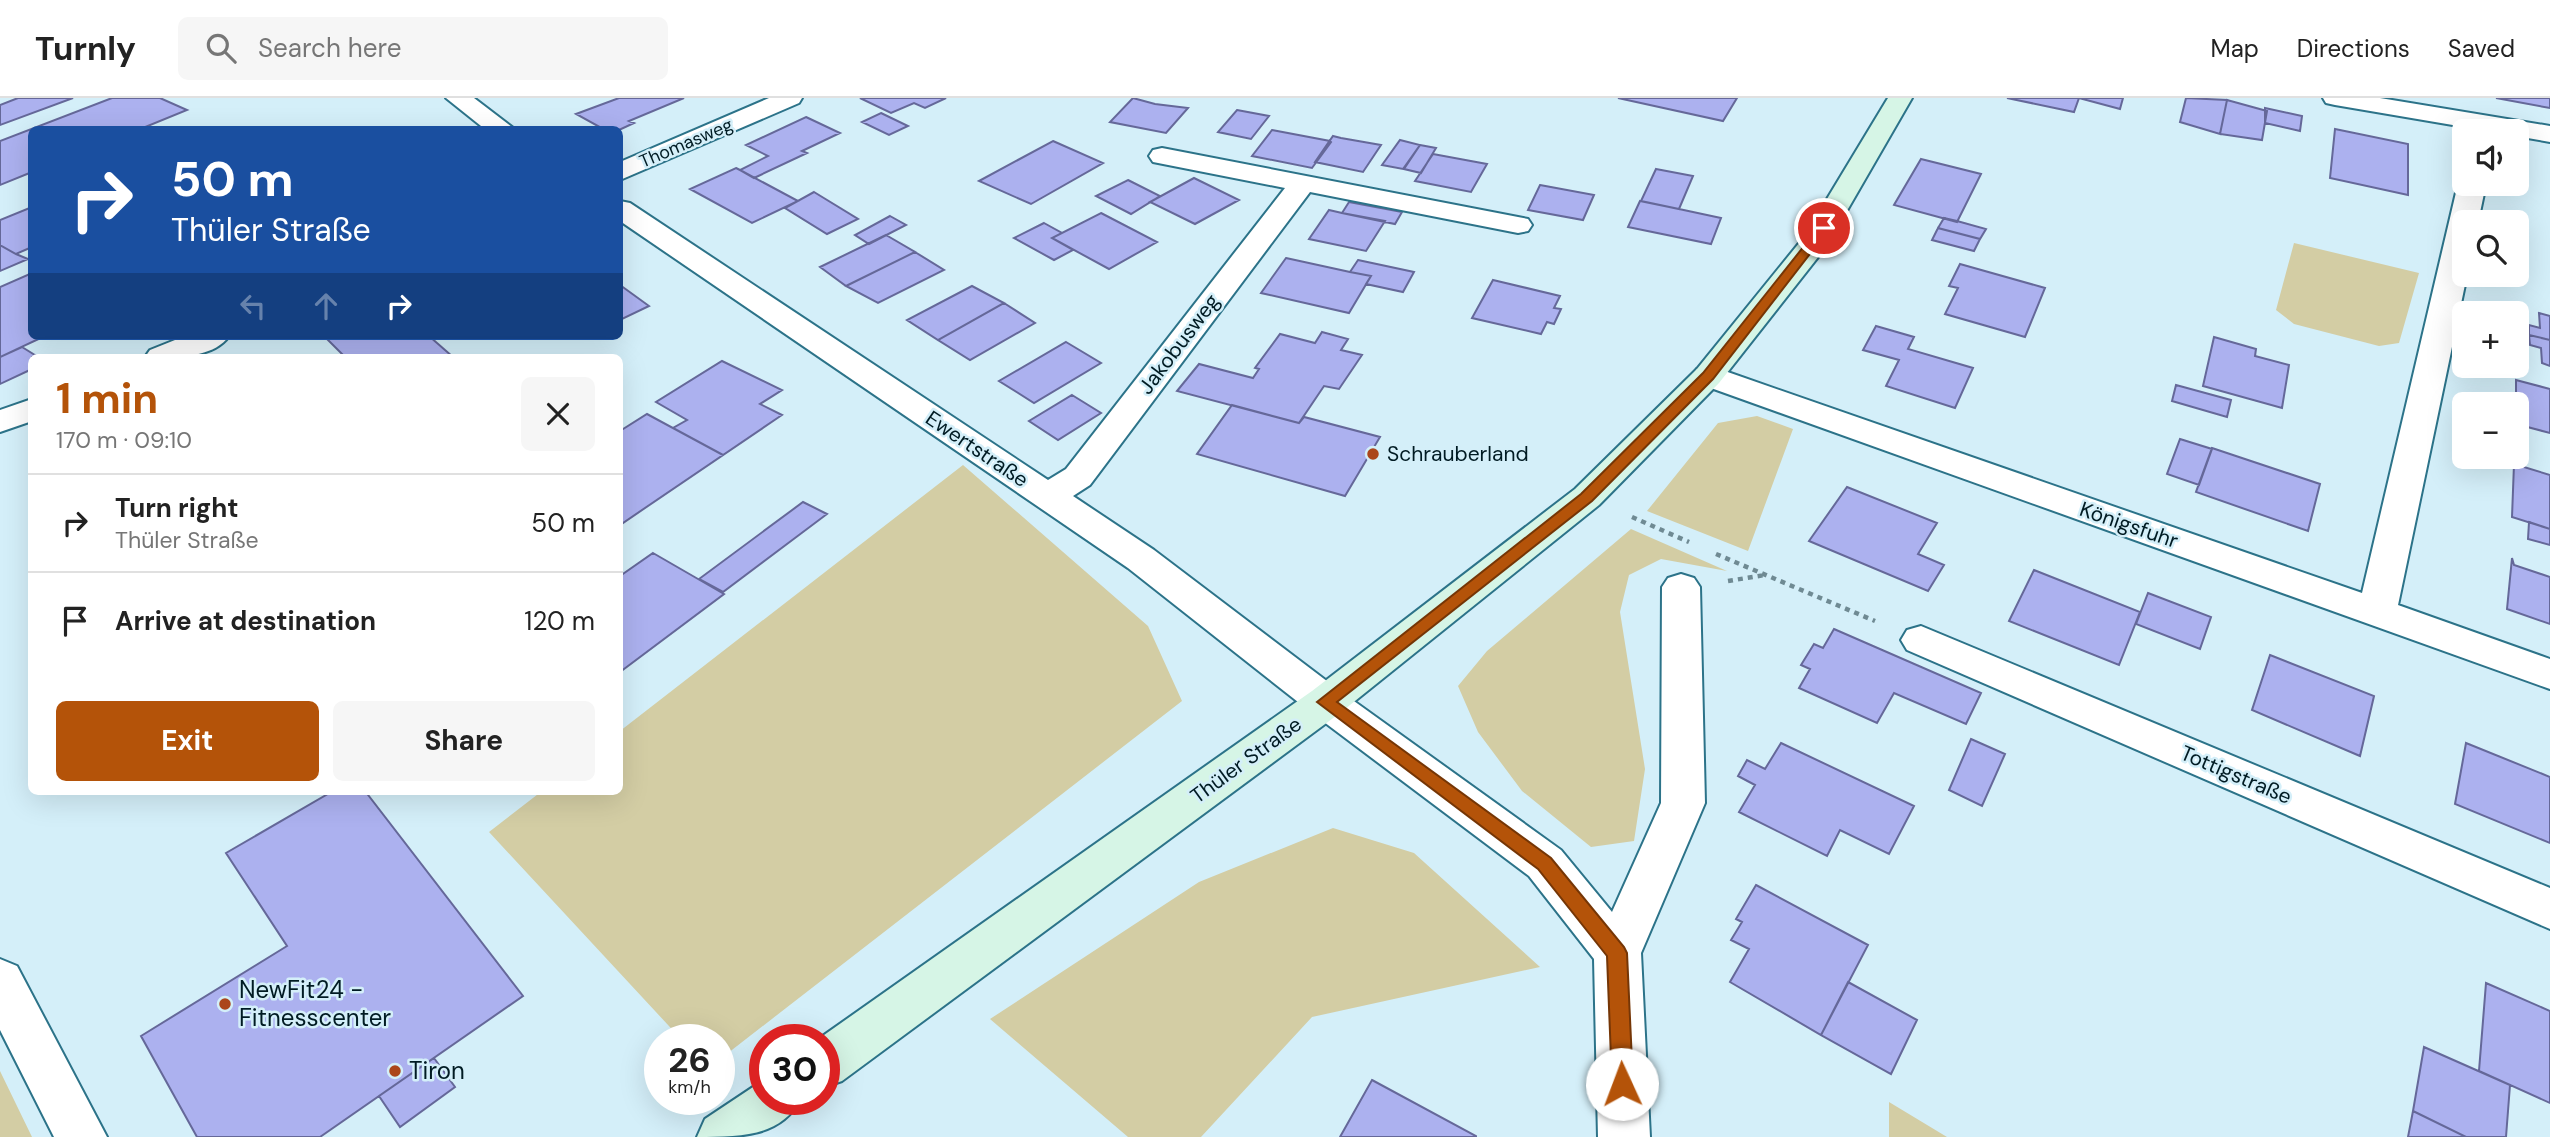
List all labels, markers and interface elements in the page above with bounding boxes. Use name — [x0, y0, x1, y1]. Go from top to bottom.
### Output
search box — [178, 17, 668, 80]
text: Turnly — [35, 27, 136, 70]
icon: search — [202, 29, 240, 67]
text: Search here — [258, 31, 401, 65]
text: Map — [2211, 33, 2259, 64]
text: Directions — [2297, 33, 2410, 64]
text: Saved — [2448, 33, 2515, 64]
street label: Thomasweg — [636, 113, 736, 173]
map controls — [2452, 119, 2529, 469]
button: sound — [2452, 119, 2529, 196]
text: 50 m — [171, 147, 294, 211]
icon: right — [56, 154, 147, 245]
pin — [1794, 198, 1854, 258]
text: Thüler Straße — [171, 209, 371, 251]
icon: arrive — [1805, 209, 1843, 247]
button: search — [2452, 210, 2529, 287]
icon: left — [234, 287, 272, 325]
icon: ahead — [307, 287, 345, 325]
icon: right — [380, 287, 418, 325]
street label: Jakobusweg — [1132, 288, 1226, 400]
button: + — [2452, 301, 2529, 378]
text: 1 min — [56, 371, 158, 426]
button: close — [521, 377, 595, 451]
button: − — [2452, 392, 2529, 469]
street label: Ewertstraße — [920, 404, 1034, 494]
text: 170 m · 09:10 — [56, 425, 192, 455]
place label: Schrauberland — [1387, 440, 1529, 468]
marker: Schrauberland — [1365, 446, 1381, 462]
text: Turn right — [115, 491, 239, 525]
street label: Königsfuhr — [2076, 495, 2182, 555]
icon: right — [56, 504, 94, 542]
text: 50 m — [531, 506, 595, 540]
text: Thüler Straße — [115, 525, 258, 555]
icon: arrive — [56, 602, 94, 640]
text: Arrive at destination — [115, 604, 376, 638]
text: 120 m — [524, 604, 595, 638]
button: Exit — [56, 701, 319, 781]
button: Share — [333, 701, 595, 781]
street label: Thüler Straße — [1185, 710, 1307, 810]
street label: Tottigstraße — [2176, 739, 2296, 811]
place label: NewFit24 - Fitnesscenter — [239, 974, 391, 1033]
marker: NewFit24 - Fitnesscenter — [217, 996, 233, 1012]
speed limit sign: 30 — [749, 1024, 840, 1115]
text: 26 — [668, 1037, 711, 1083]
position arrow — [1585, 1047, 1659, 1121]
place label: Tiron — [409, 1055, 465, 1086]
marker: Tiron — [387, 1063, 403, 1079]
text: km/h — [668, 1075, 711, 1099]

